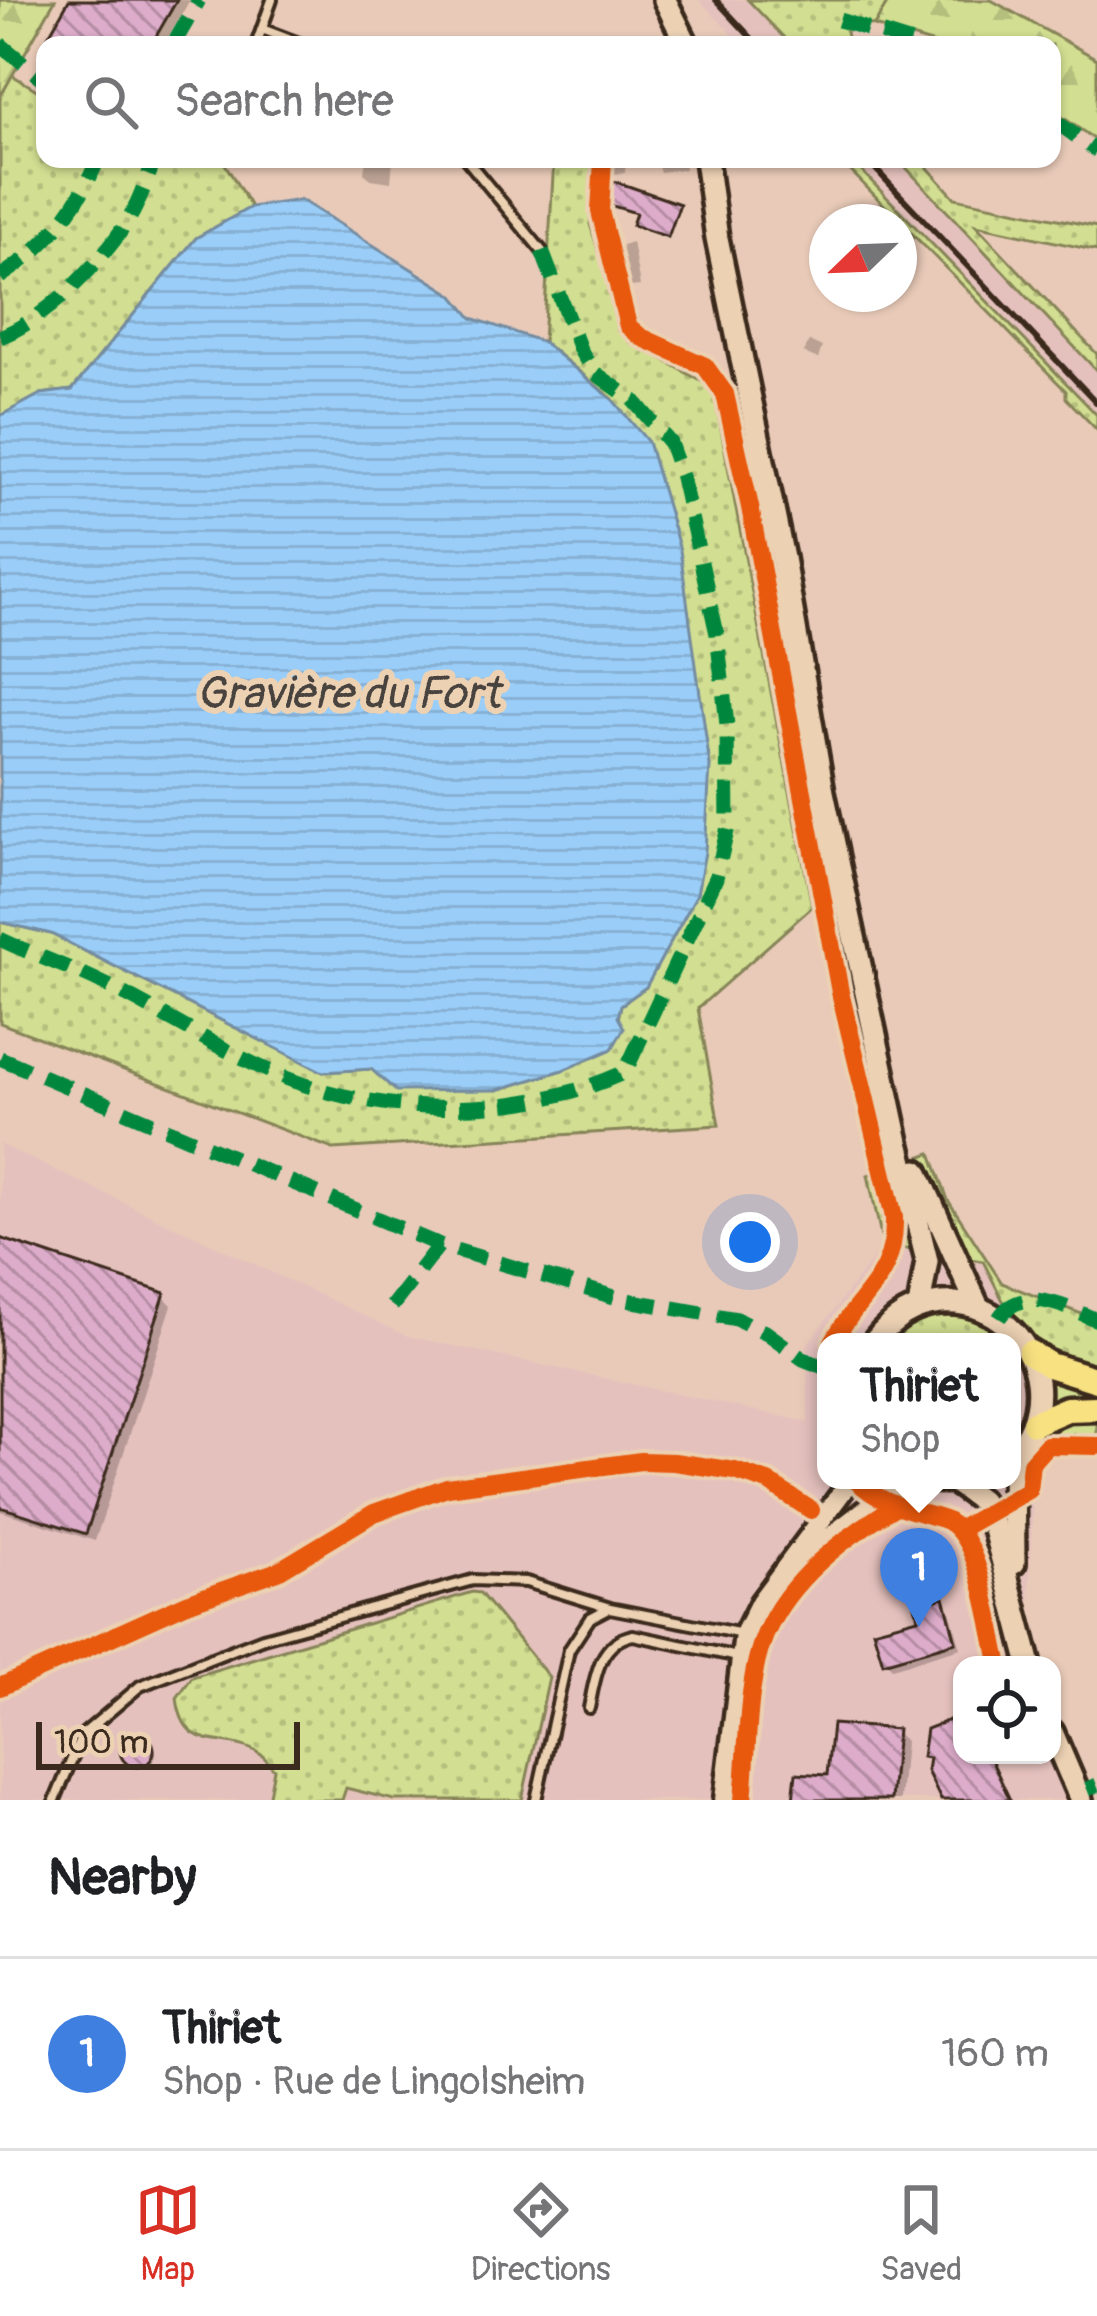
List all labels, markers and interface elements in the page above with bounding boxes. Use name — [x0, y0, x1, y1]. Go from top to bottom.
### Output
search box — [36, 36, 1061, 168]
icon: search — [78, 69, 144, 135]
text: Search here — [174, 74, 394, 130]
north arrow — [809, 204, 917, 312]
water label: Gravière du Fort — [196, 666, 505, 722]
your location — [720, 1212, 780, 1272]
popup — [817, 1333, 1021, 1489]
text: Thiriet — [860, 1359, 978, 1415]
text: Shop — [860, 1415, 940, 1464]
pin: 1 — [880, 1528, 958, 1627]
map controls — [953, 1656, 1061, 1764]
button: locate — [953, 1656, 1061, 1764]
scale bar — [36, 1716, 300, 1769]
text: 100 m — [54, 1722, 148, 1763]
text: Nearby — [48, 1846, 196, 1910]
text: Thiriet — [162, 2001, 281, 2057]
text: 1 — [79, 2029, 95, 2078]
text: 160 m — [941, 2029, 1049, 2078]
text: Shop · Rue de Lingolsheim — [162, 2057, 585, 2106]
tab: Map — [135, 2177, 201, 2290]
tab: Directions — [471, 2177, 611, 2290]
tab: Saved — [880, 2177, 962, 2290]

